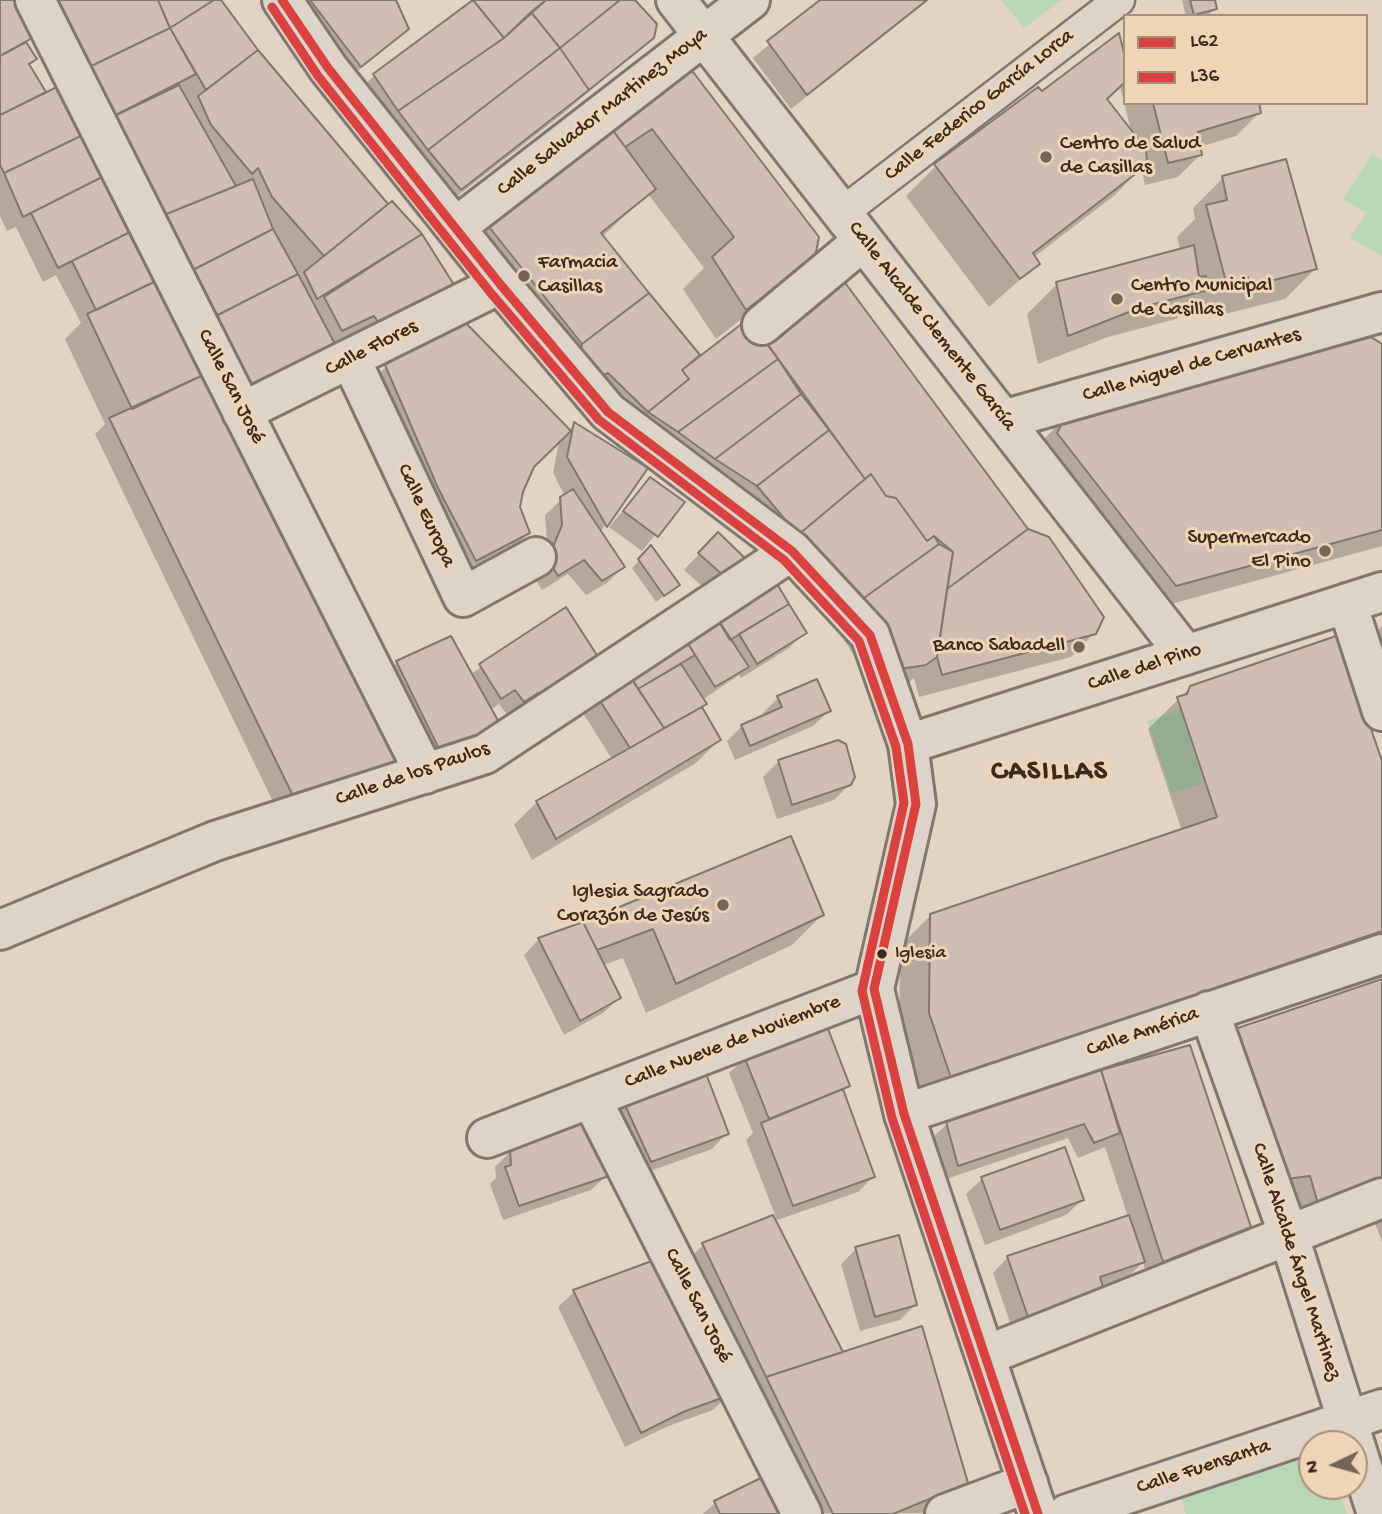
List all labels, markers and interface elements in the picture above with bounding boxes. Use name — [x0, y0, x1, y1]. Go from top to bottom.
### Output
legend — [1123, 14, 1368, 105]
street label: Calle Salvador Martinez Moya — [493, 23, 713, 203]
street label: Calle Federico García Lorca — [880, 24, 1080, 188]
text: L62 — [1190, 30, 1219, 55]
text: L36 — [1190, 65, 1219, 90]
place label: Centro de Salud de Casillas — [1060, 132, 1200, 182]
marker: Centro de Salud de Casillas — [1038, 149, 1054, 165]
street label: Calle Alcalde Clemente García — [841, 217, 1021, 437]
place label: Farmacia Casillas — [538, 251, 618, 301]
marker: Farmacia Casillas — [516, 268, 532, 284]
place label: Centro Municipal de Casillas — [1131, 274, 1272, 324]
marker: Centro Municipal de Casillas — [1109, 291, 1125, 307]
street label: Calle Flores — [322, 315, 422, 383]
street label: Calle Miguel de Cervantes — [1080, 323, 1304, 409]
street label: Calle San José — [190, 326, 270, 448]
street label: Calle Europa — [390, 460, 460, 572]
place label: Supermercado El Pino — [1188, 526, 1311, 576]
marker: Supermercado El Pino — [1317, 543, 1333, 559]
place label: Banco Sabadell — [933, 634, 1065, 660]
street label: Calle del Pino — [1085, 638, 1205, 698]
marker: Banco Sabadell — [1071, 639, 1087, 655]
street label: Calle de los Paulos — [333, 737, 493, 813]
district label: CASILLAS — [992, 757, 1108, 791]
place label: Iglesia Sagrado Corazón de Jesús — [557, 880, 709, 930]
marker: Iglesia Sagrado Corazón de Jesús — [715, 897, 731, 913]
place label: Iglesia — [895, 943, 946, 965]
marker: Iglesia — [875, 947, 889, 961]
street label: Calle Nueve de Noviembre — [621, 990, 845, 1096]
street label: Calle América — [1084, 1002, 1202, 1064]
street label: Calle Alcalde Ángel Martinez — [1245, 1140, 1345, 1384]
street label: Calle San José — [657, 1245, 737, 1367]
north arrow — [1298, 1430, 1368, 1500]
street label: Calle Fuensanta — [1134, 1435, 1274, 1501]
text: N — [1302, 1460, 1326, 1474]

